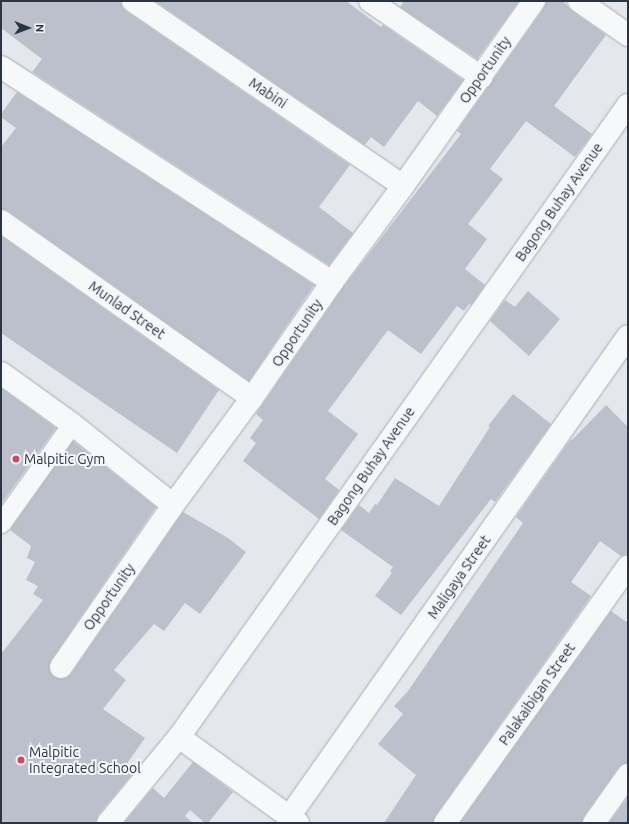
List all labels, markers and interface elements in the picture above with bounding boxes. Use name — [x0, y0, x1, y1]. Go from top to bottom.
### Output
north arrow — [8, 8, 48, 48]
text: N — [34, 24, 46, 32]
street label: Opportunity — [456, 33, 514, 107]
street label: Mabini — [246, 74, 290, 112]
street label: Bagong Buhay Avenue — [512, 140, 606, 264]
street label: Munlad Street — [86, 277, 168, 343]
street label: Opportunity — [268, 296, 326, 370]
street label: Bagong Buhay Avenue — [324, 404, 418, 528]
place label: Malpitic Gym — [24, 451, 105, 467]
marker: Malpitic Gym — [11, 454, 21, 464]
street label: Maligaya Street — [424, 532, 494, 622]
street label: Opportunity — [80, 560, 138, 634]
street label: Palakaibigan Street — [495, 640, 579, 748]
place label: Malpitic Integrated School — [29, 744, 141, 776]
marker: Malpitic Integrated School — [16, 755, 26, 765]

